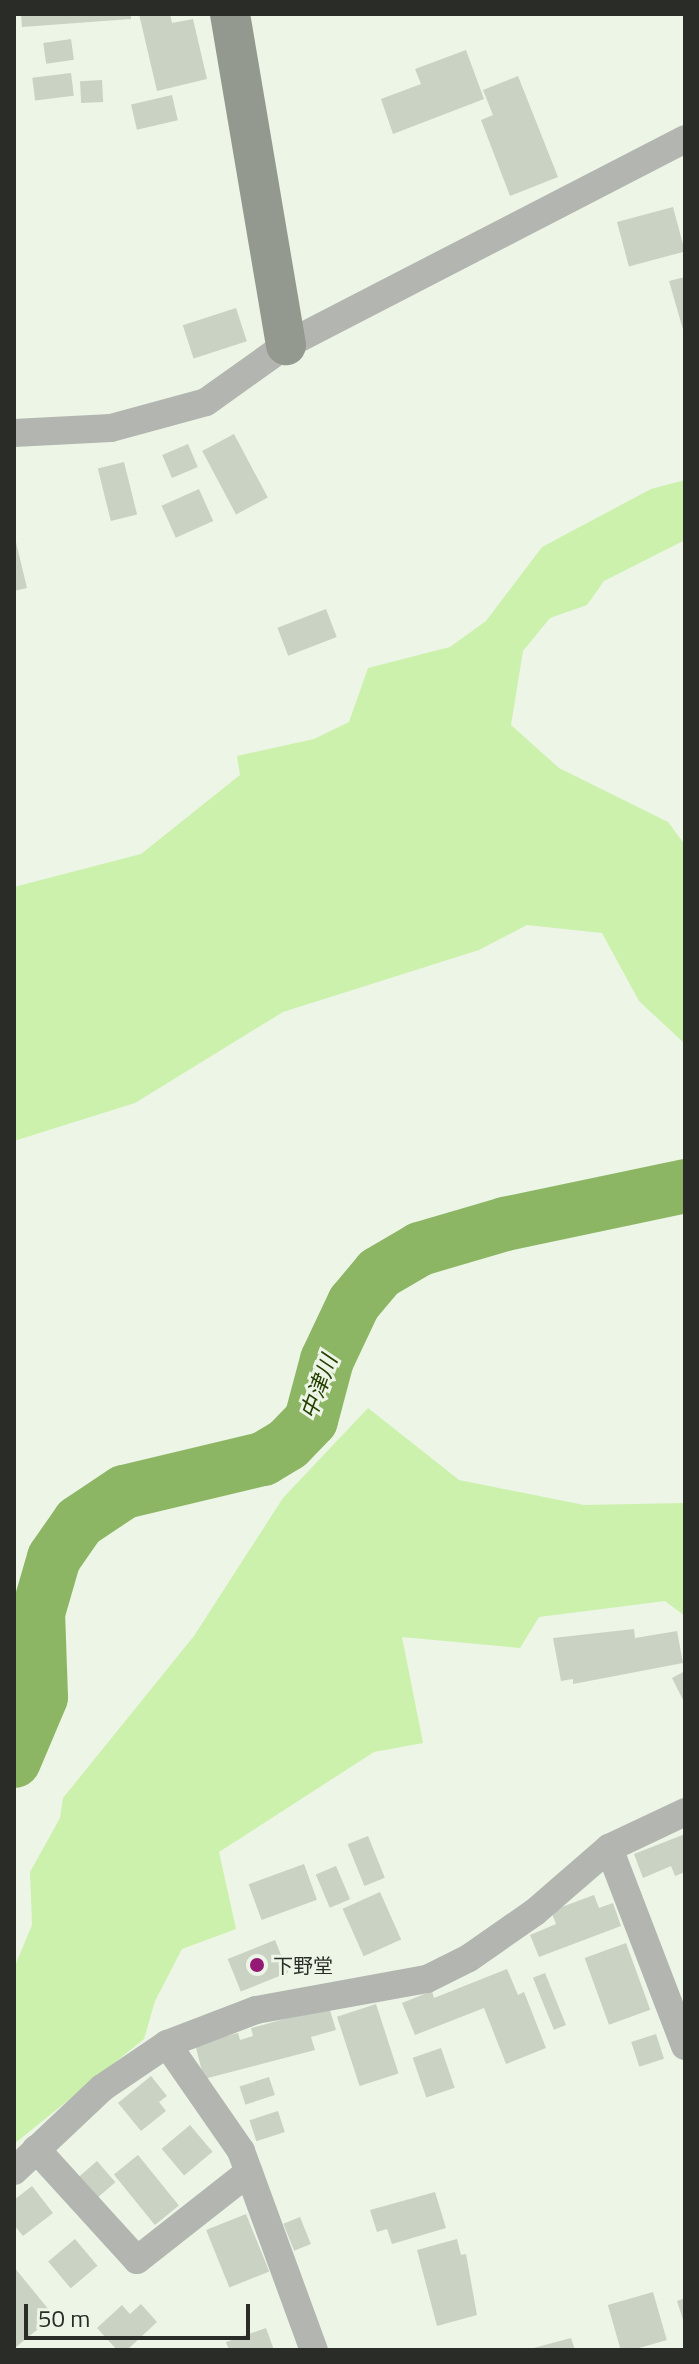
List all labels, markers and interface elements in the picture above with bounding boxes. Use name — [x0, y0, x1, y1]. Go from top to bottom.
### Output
water label: 中津川 — [295, 1351, 343, 1423]
place label: 下野堂 — [273, 1953, 333, 1977]
marker: 下野堂 — [248, 1956, 266, 1974]
scale bar — [28, 2288, 254, 2338]
text: 50 m — [38, 2300, 90, 2336]

